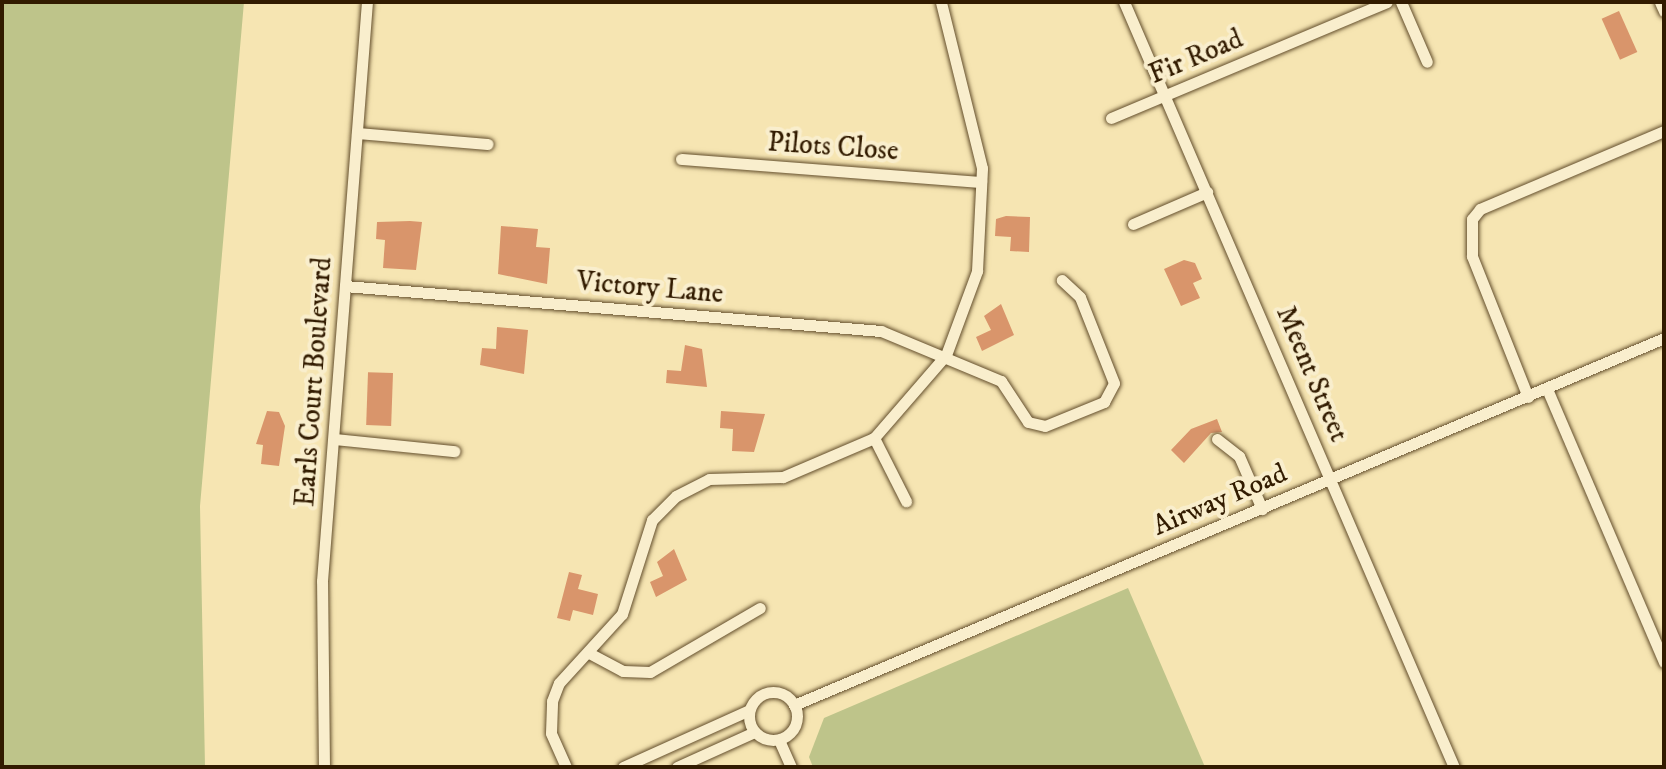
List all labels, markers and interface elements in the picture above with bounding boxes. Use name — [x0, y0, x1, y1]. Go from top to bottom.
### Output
street label: Fir Road — [1144, 22, 1248, 92]
street label: Pilots Close — [766, 126, 900, 168]
street label: Earls Court Boulevard — [289, 256, 339, 508]
street label: Victory Lane — [575, 265, 725, 311]
street label: Meent Street — [1268, 301, 1356, 447]
street label: Airway Road — [1148, 457, 1292, 543]

